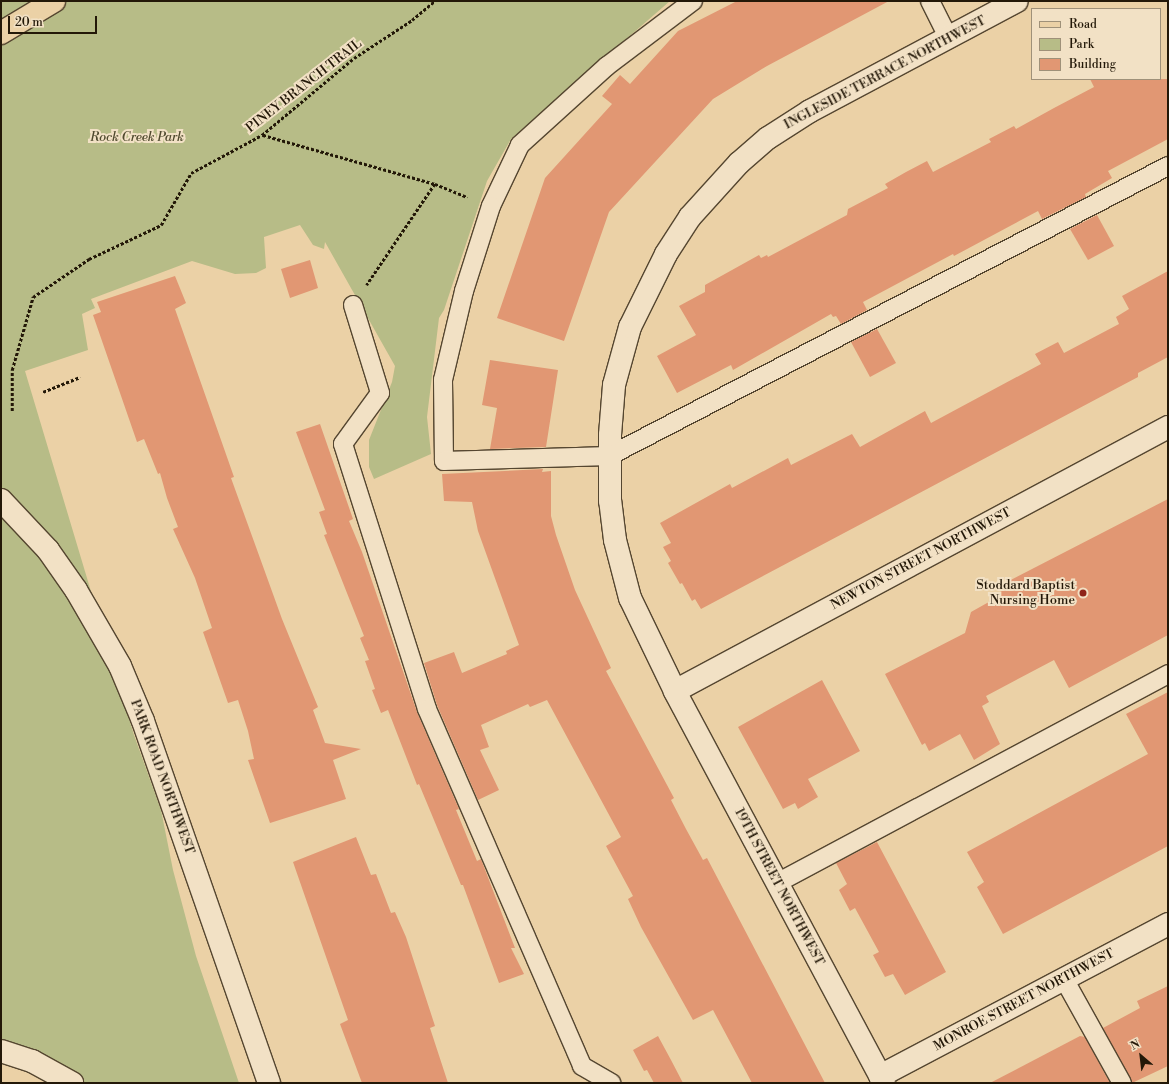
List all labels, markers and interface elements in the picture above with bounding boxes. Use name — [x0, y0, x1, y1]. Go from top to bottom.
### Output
scale bar — [10, 8, 99, 34]
legend — [1031, 8, 1161, 80]
street label: INGLESIDE TERRACE NORTHWEST — [782, 13, 988, 133]
text: 20 m — [15, 15, 43, 30]
text: Road — [1069, 17, 1097, 32]
street label: PINEY BRANCH TRAIL — [243, 36, 365, 136]
text: Park — [1069, 37, 1094, 52]
text: Building — [1069, 57, 1116, 72]
park label: Rock Creek Park — [90, 129, 184, 145]
street label: NEWTON STREET NORTHWEST — [828, 505, 1014, 613]
place label: Stoddard Baptist Nursing Home — [976, 578, 1075, 609]
marker: Stoddard Baptist Nursing Home — [1078, 588, 1088, 598]
street label: PARK ROAD NORTHWEST — [127, 698, 197, 856]
street label: 19TH STREET NORTHWEST — [731, 806, 827, 968]
street label: MONROE STREET NORTHWEST — [931, 946, 1117, 1054]
north arrow — [1121, 1036, 1161, 1076]
text: N — [1128, 1037, 1142, 1054]

